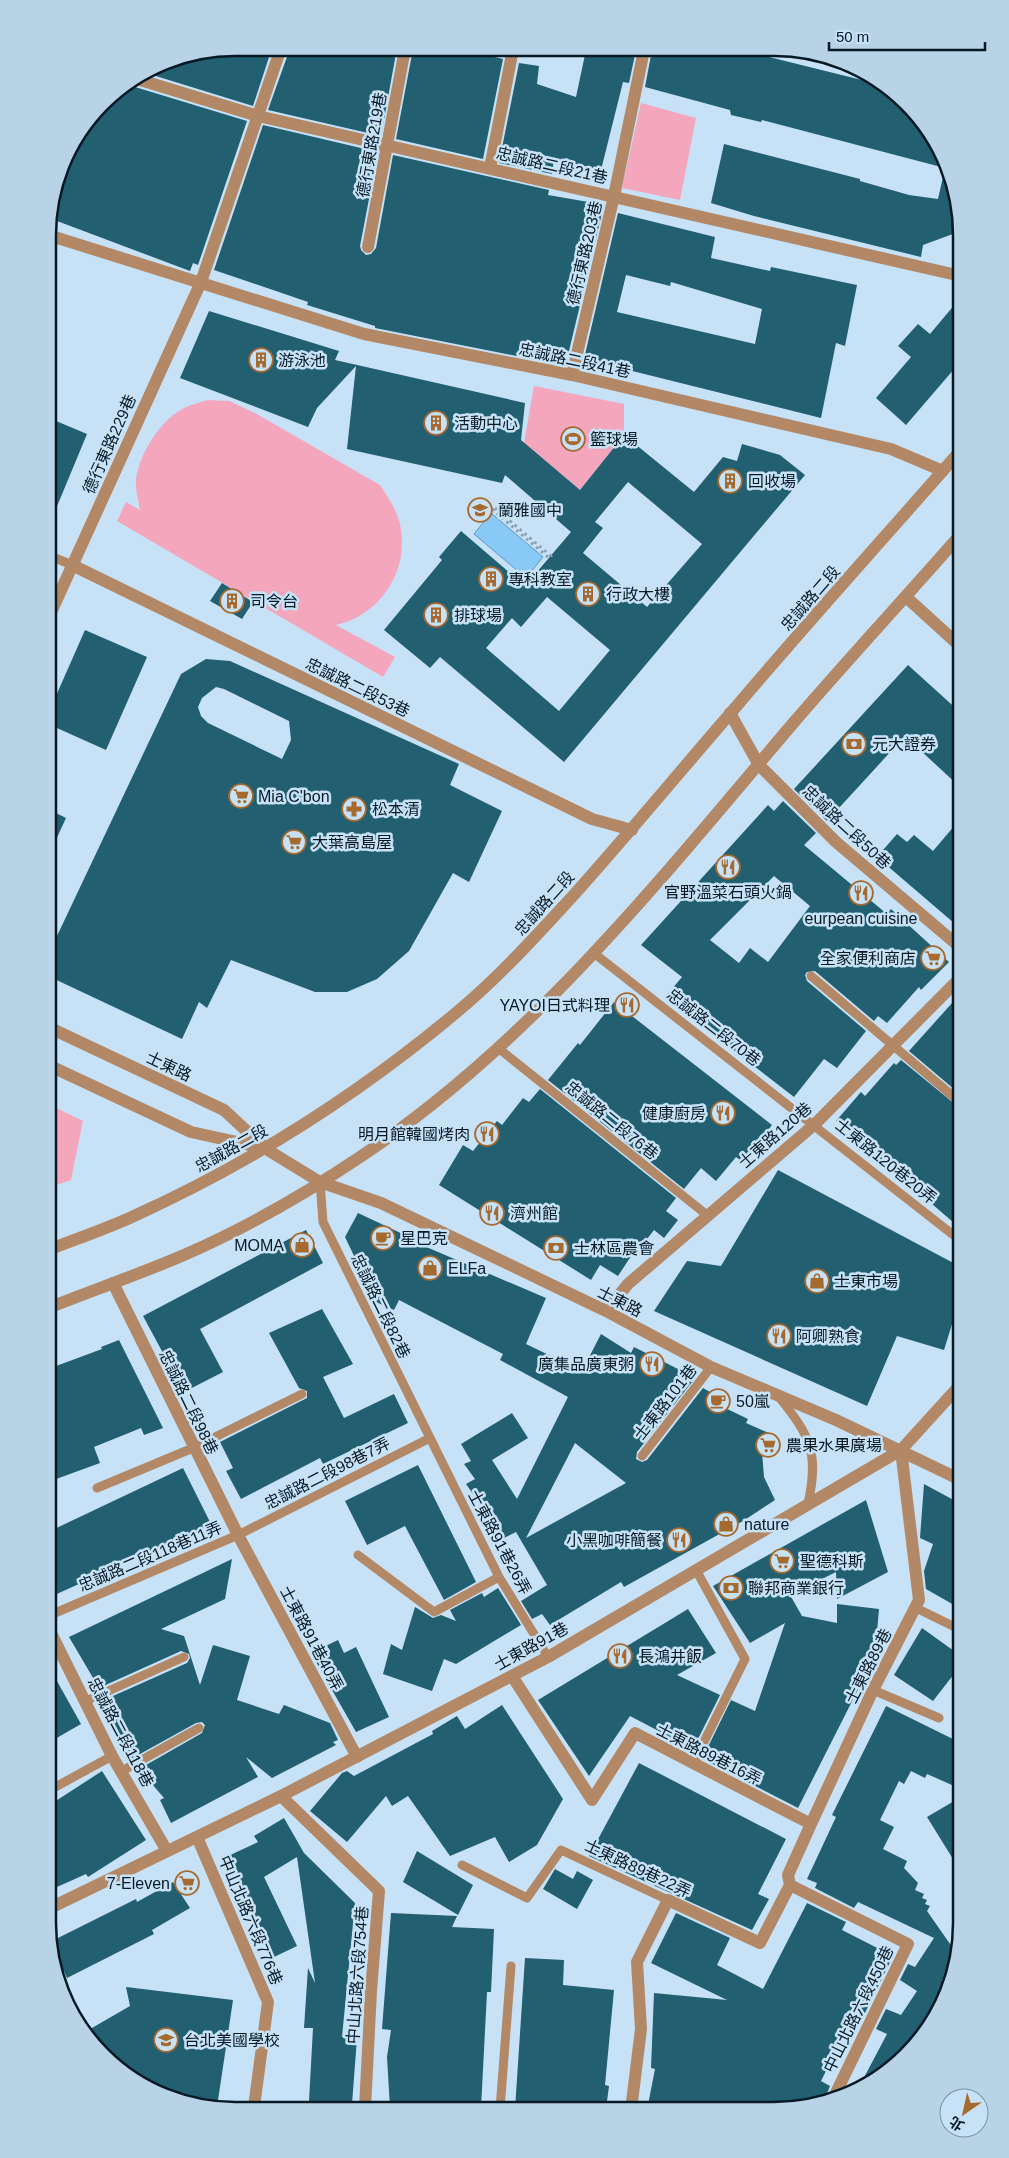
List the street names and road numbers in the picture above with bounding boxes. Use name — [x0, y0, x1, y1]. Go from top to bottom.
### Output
street label: 德行東路219巷 — [354, 91, 389, 199]
street label: 忠誠路二段21巷 — [495, 144, 609, 187]
street label: 德行東路203巷 — [564, 199, 605, 307]
street label: 忠誠路二段41巷 — [517, 340, 632, 381]
street label: 德行東路229巷 — [80, 392, 139, 496]
street label: 忠誠路二段 — [778, 563, 843, 634]
street label: 忠誠路二段53巷 — [303, 655, 413, 720]
street label: 忠誠路二段50巷 — [799, 782, 894, 872]
street label: 忠誠路二段 — [511, 868, 577, 939]
street label: 忠誠路二段70巷 — [664, 986, 764, 1069]
street label: 士東路 — [143, 1049, 194, 1084]
street label: 忠誠路二段76巷 — [562, 1078, 661, 1163]
street label: 士東路120巷 — [736, 1099, 815, 1172]
street label: 士東路120巷20弄 — [832, 1116, 939, 1207]
street label: 忠誠路二段 — [192, 1122, 270, 1175]
street label: 忠誠路二段82巷 — [348, 1251, 413, 1361]
street label: 士東路 — [595, 1283, 645, 1320]
street label: 忠誠路二段98巷 — [156, 1347, 221, 1457]
street label: 士東路101巷 — [631, 1361, 700, 1443]
street label: 忠誠路二段98巷7弄 — [262, 1434, 393, 1513]
street label: 士東路91巷26弄 — [465, 1487, 534, 1597]
street label: 忠誠路二段118巷11弄 — [76, 1519, 224, 1594]
street label: 士東路91巷40弄 — [277, 1583, 346, 1693]
street label: 士東路91巷 — [491, 1619, 571, 1674]
street label: 士東路89巷 — [842, 1626, 895, 1707]
street label: 忠誠路二段118巷 — [85, 1675, 157, 1790]
street label: 士東路89巷16弄 — [653, 1721, 764, 1788]
street label: 士東路89巷22弄 — [582, 1836, 694, 1901]
street label: 中山北路六段776巷 — [216, 1853, 285, 1987]
street label: 中山北路六段754巷 — [344, 1905, 371, 2045]
street label: 中山北路六段450巷 — [820, 1943, 896, 2075]

